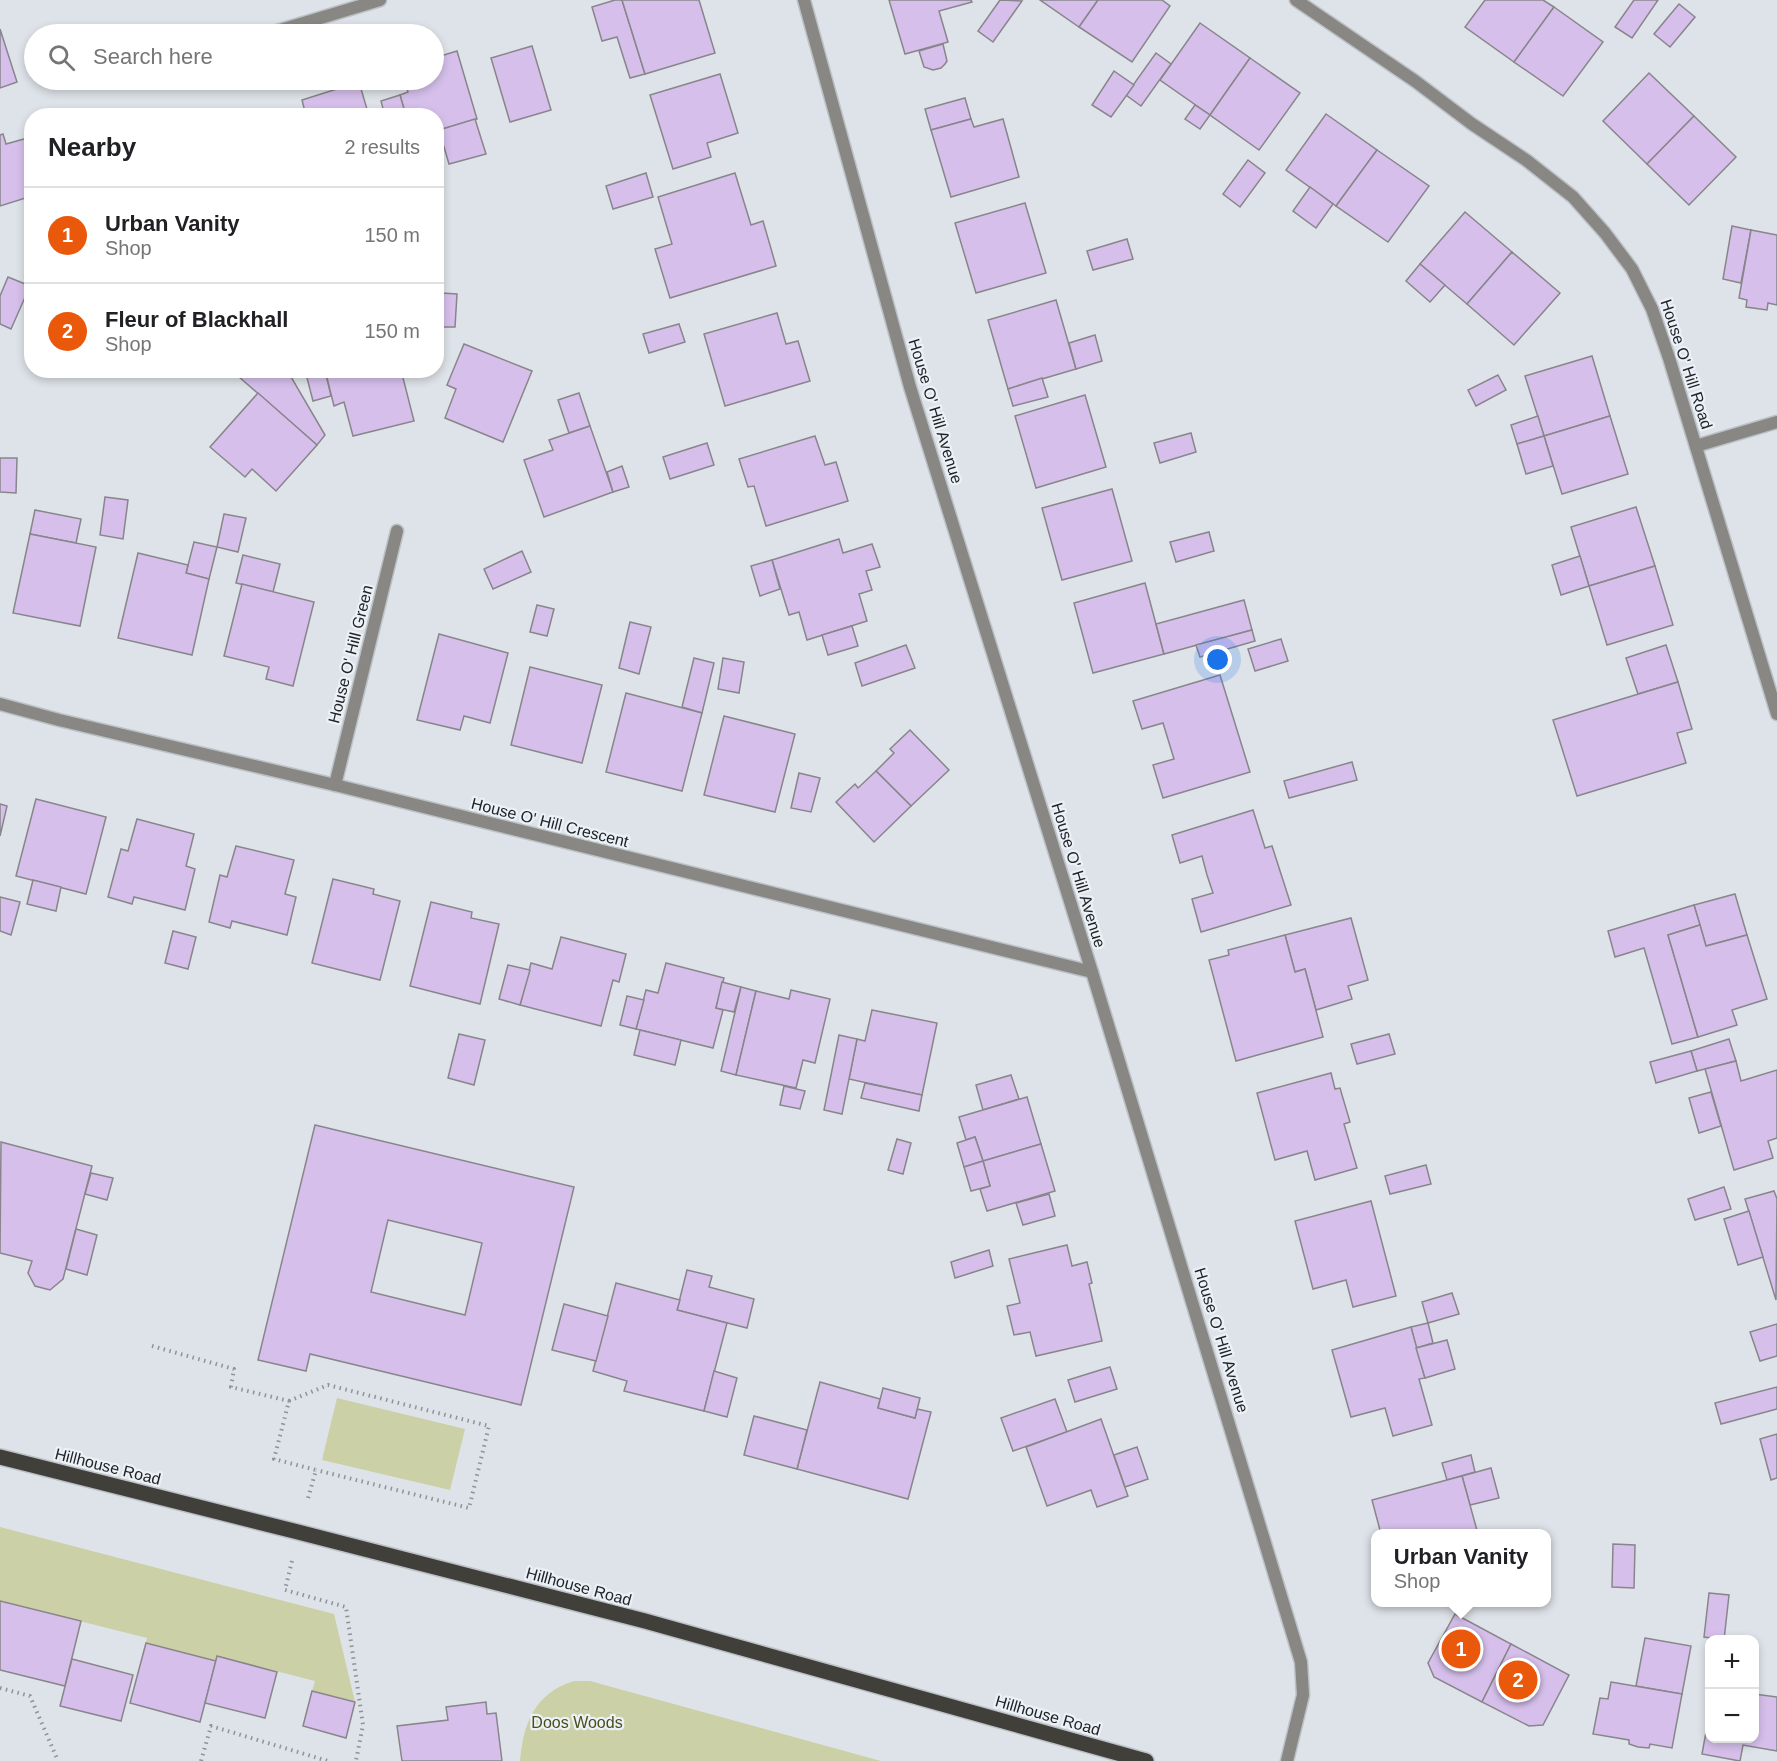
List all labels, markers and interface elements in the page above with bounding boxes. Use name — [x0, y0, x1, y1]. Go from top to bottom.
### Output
search box — [24, 24, 444, 90]
icon: search — [45, 41, 78, 74]
text: Search here — [93, 44, 213, 69]
text: Nearby — [48, 132, 136, 162]
text: 2 results — [344, 136, 420, 158]
text: Urban Vanity — [105, 211, 239, 236]
text: 1 — [62, 224, 73, 246]
text: 150 m — [364, 224, 420, 246]
text: Shop — [105, 237, 152, 259]
street label: House O' Hill Road — [1657, 297, 1716, 431]
text: Fleur of Blackhall — [105, 307, 288, 332]
text: 2 — [62, 320, 73, 342]
text: 150 m — [364, 320, 420, 342]
text: Shop — [105, 333, 152, 355]
street label: House O' Hill Avenue — [905, 337, 966, 486]
street label: House O' Hill Green — [325, 583, 376, 725]
your location — [1203, 645, 1232, 674]
street label: House O' Hill Crescent — [470, 795, 631, 850]
street label: House O' Hill Avenue — [1048, 801, 1109, 950]
street label: House O' Hill Avenue — [1191, 1266, 1252, 1415]
street label: Hillhouse Road — [53, 1445, 163, 1488]
popup — [1371, 1529, 1551, 1607]
text: Urban Vanity — [1394, 1544, 1528, 1569]
street label: Hillhouse Road — [524, 1564, 633, 1609]
text: Shop — [1394, 1570, 1440, 1592]
pin: 1 — [1442, 1626, 1480, 1672]
map controls — [1705, 1635, 1759, 1743]
button: + — [1705, 1635, 1759, 1689]
pin: 2 — [1498, 1658, 1538, 1702]
button: − — [1705, 1689, 1759, 1743]
street label: Hillhouse Road — [993, 1692, 1102, 1739]
park label: Doos Woods — [531, 1714, 623, 1731]

